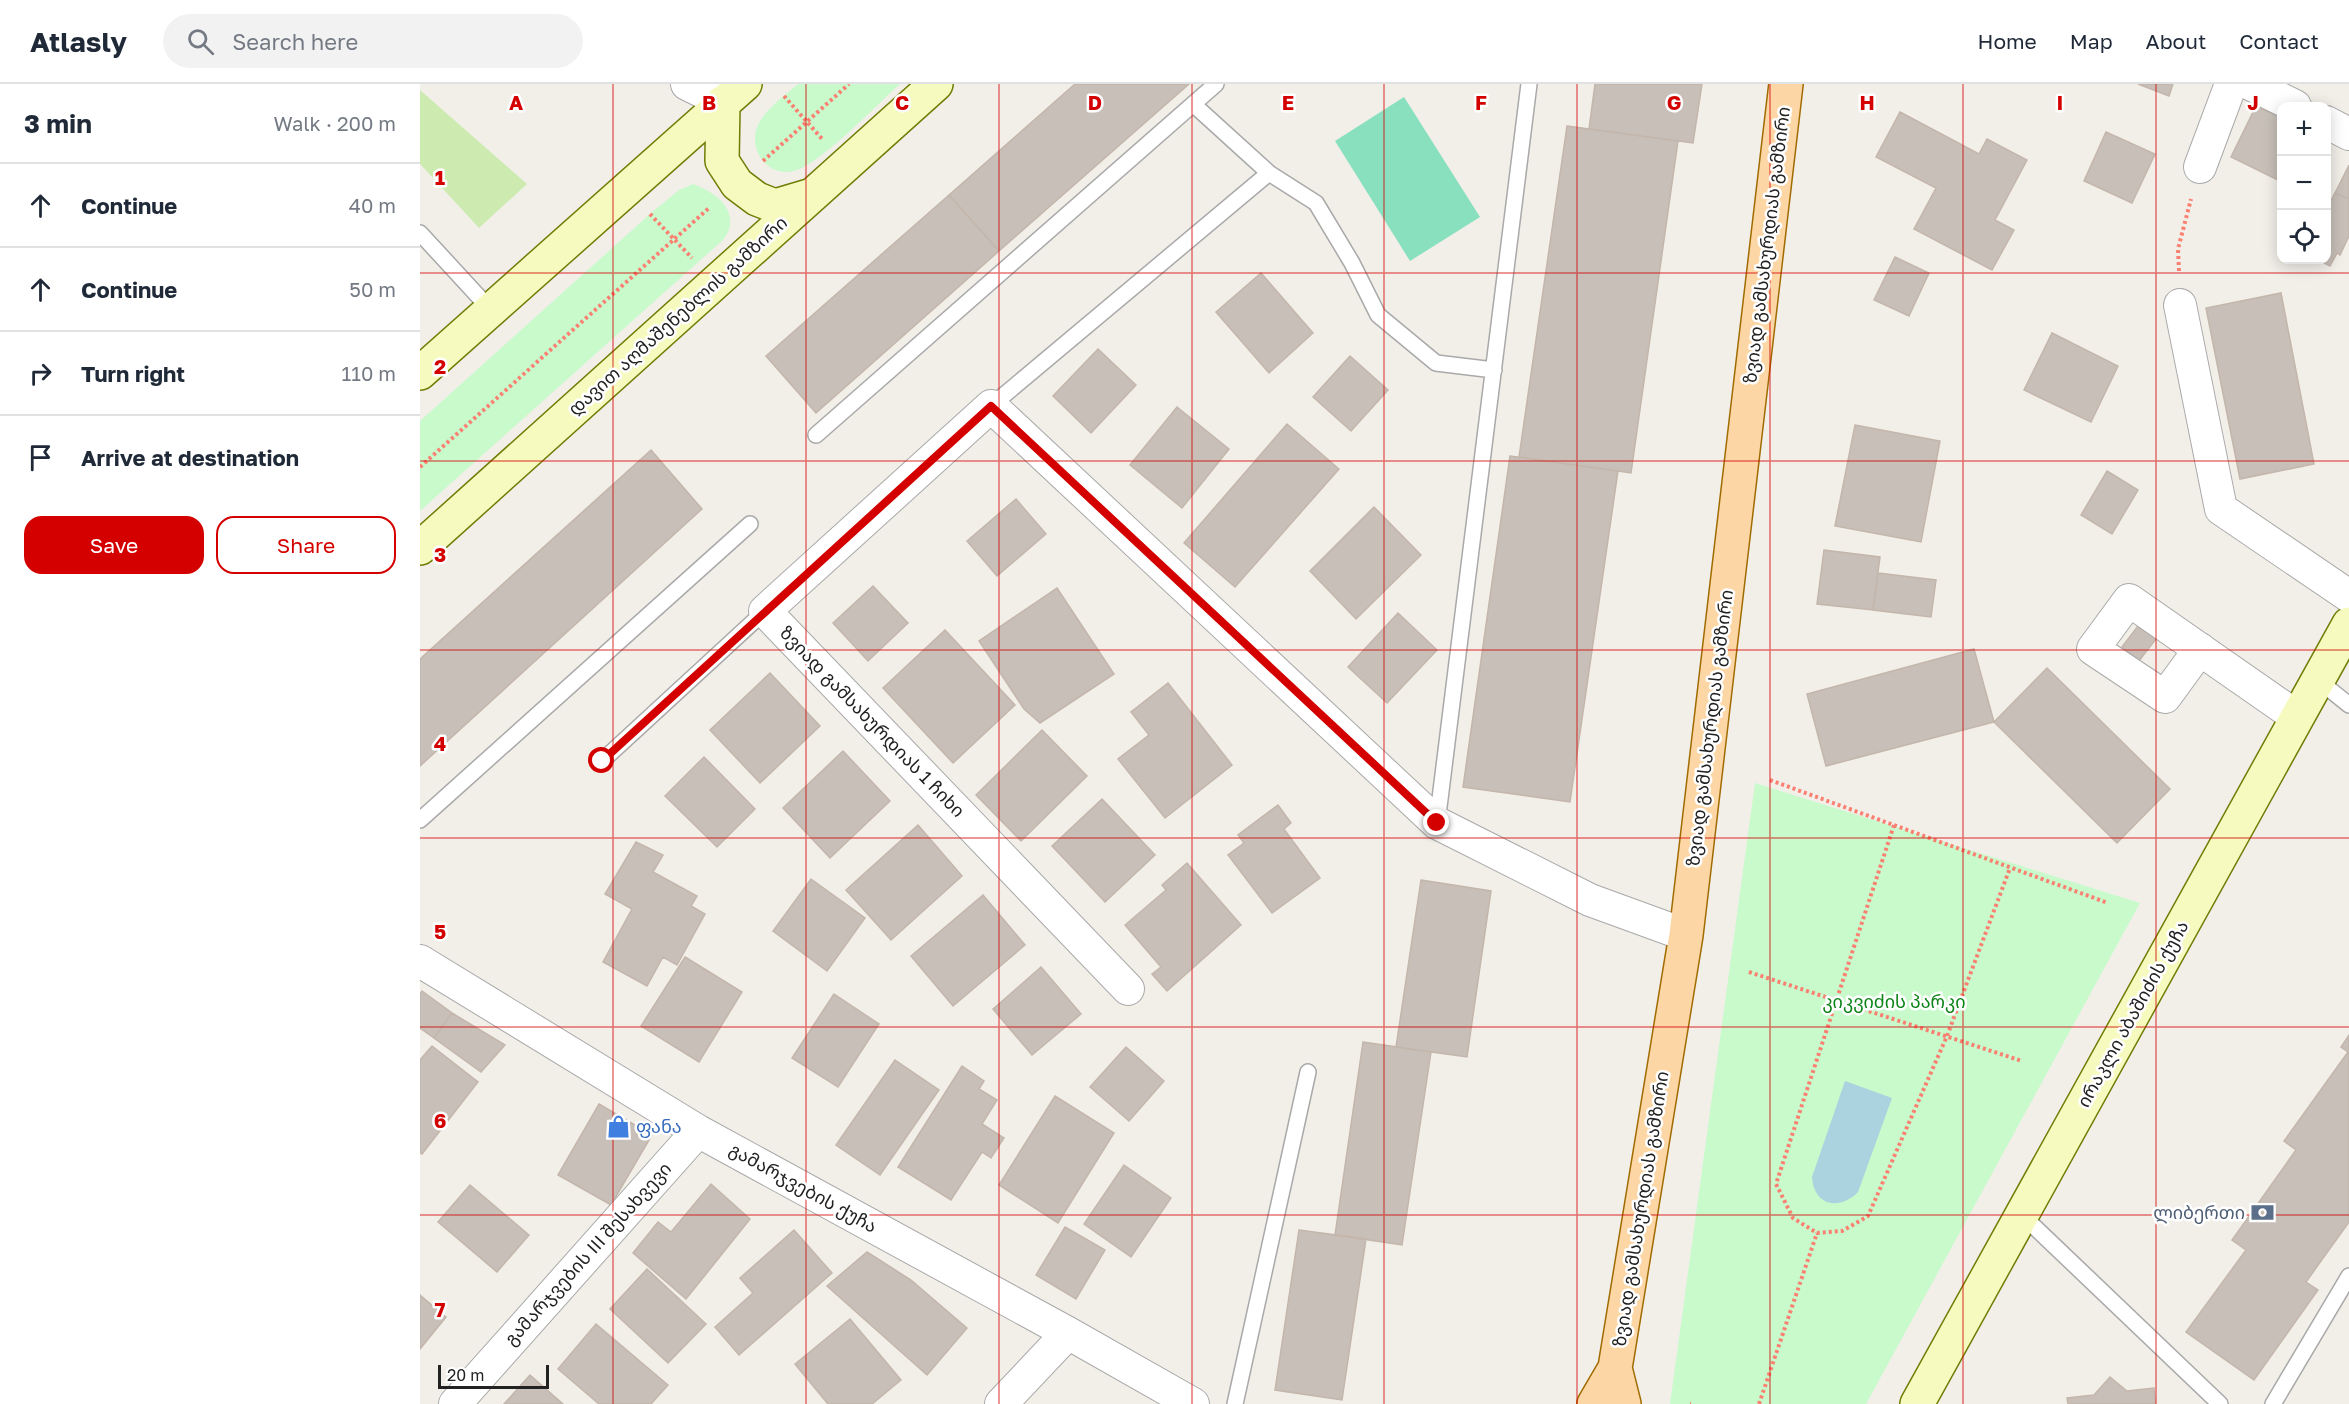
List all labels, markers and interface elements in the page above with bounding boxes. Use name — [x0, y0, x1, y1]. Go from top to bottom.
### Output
search box — [163, 14, 583, 68]
text: Atlasly — [30, 25, 127, 58]
icon: search — [184, 25, 217, 58]
text: Search here — [232, 28, 358, 55]
text: Home — [1977, 28, 2037, 54]
text: Map — [2070, 28, 2113, 54]
text: About — [2146, 28, 2206, 54]
text: Contact — [2239, 28, 2319, 54]
text: A — [509, 90, 523, 114]
text: B — [702, 90, 716, 114]
text: C — [895, 90, 909, 114]
text: D — [1088, 90, 1102, 114]
text: E — [1282, 90, 1294, 114]
text: F — [1475, 90, 1487, 114]
text: G — [1667, 90, 1681, 114]
text: H — [1859, 90, 1875, 114]
text: I — [2057, 90, 2063, 114]
text: J — [2247, 90, 2259, 114]
map controls — [2277, 102, 2331, 264]
button: + — [2277, 102, 2331, 156]
street label: ზვიად გამსახურდიას გამზირი — [1738, 105, 1795, 385]
text: 3 min — [24, 108, 92, 139]
text: Walk · 200 m — [274, 111, 396, 135]
button: − — [2277, 156, 2331, 210]
text: 1 — [435, 165, 445, 189]
icon: ahead — [24, 189, 57, 222]
text: Continue — [81, 192, 177, 219]
text: 40 m — [349, 193, 396, 217]
button: locate — [2277, 210, 2331, 264]
street label: დავით აღმაშენებლის გამზირი — [563, 211, 792, 420]
icon: ahead — [24, 273, 57, 306]
text: Continue — [81, 276, 177, 303]
text: 50 m — [349, 277, 396, 301]
text: 2 — [434, 354, 446, 378]
icon: right — [24, 357, 57, 390]
text: Turn right — [81, 360, 185, 387]
text: 110 m — [342, 361, 396, 385]
icon: arrive — [24, 441, 57, 474]
text: Arrive at destination — [81, 444, 299, 471]
button: Save — [24, 516, 204, 574]
button: Share — [216, 516, 396, 574]
text: 3 — [434, 542, 446, 566]
street label: ზვიად გამსახურდიას გამზირი — [1681, 588, 1738, 868]
street label: ზვიად გამსახურდიას 1 ჩიხი — [775, 621, 970, 822]
text: 4 — [434, 731, 446, 755]
route start — [588, 747, 614, 773]
route end — [1423, 809, 1449, 835]
street label: ირაკლი აბაშიძის ქუჩა — [2072, 916, 2193, 1111]
text: 5 — [434, 919, 446, 943]
park label: კიკვიძის პარკი — [1822, 990, 1966, 1013]
street label: ზვიად გამსახურდიას გამზირი — [1607, 1070, 1674, 1348]
text: 6 — [434, 1108, 446, 1132]
shop icon: ფანა — [605, 1114, 631, 1140]
place label: ფანა — [636, 1115, 682, 1138]
street label: გამარჯვების ქუჩა — [725, 1137, 881, 1238]
street label: გამარჯვების III შესახვევი — [499, 1157, 676, 1350]
bank icon: ლიბერთი — [2250, 1200, 2276, 1226]
place label: ლიბერთი — [2153, 1201, 2245, 1224]
text: 7 — [435, 1297, 446, 1321]
scale bar — [438, 1362, 549, 1390]
text: 20 m — [447, 1365, 484, 1385]

